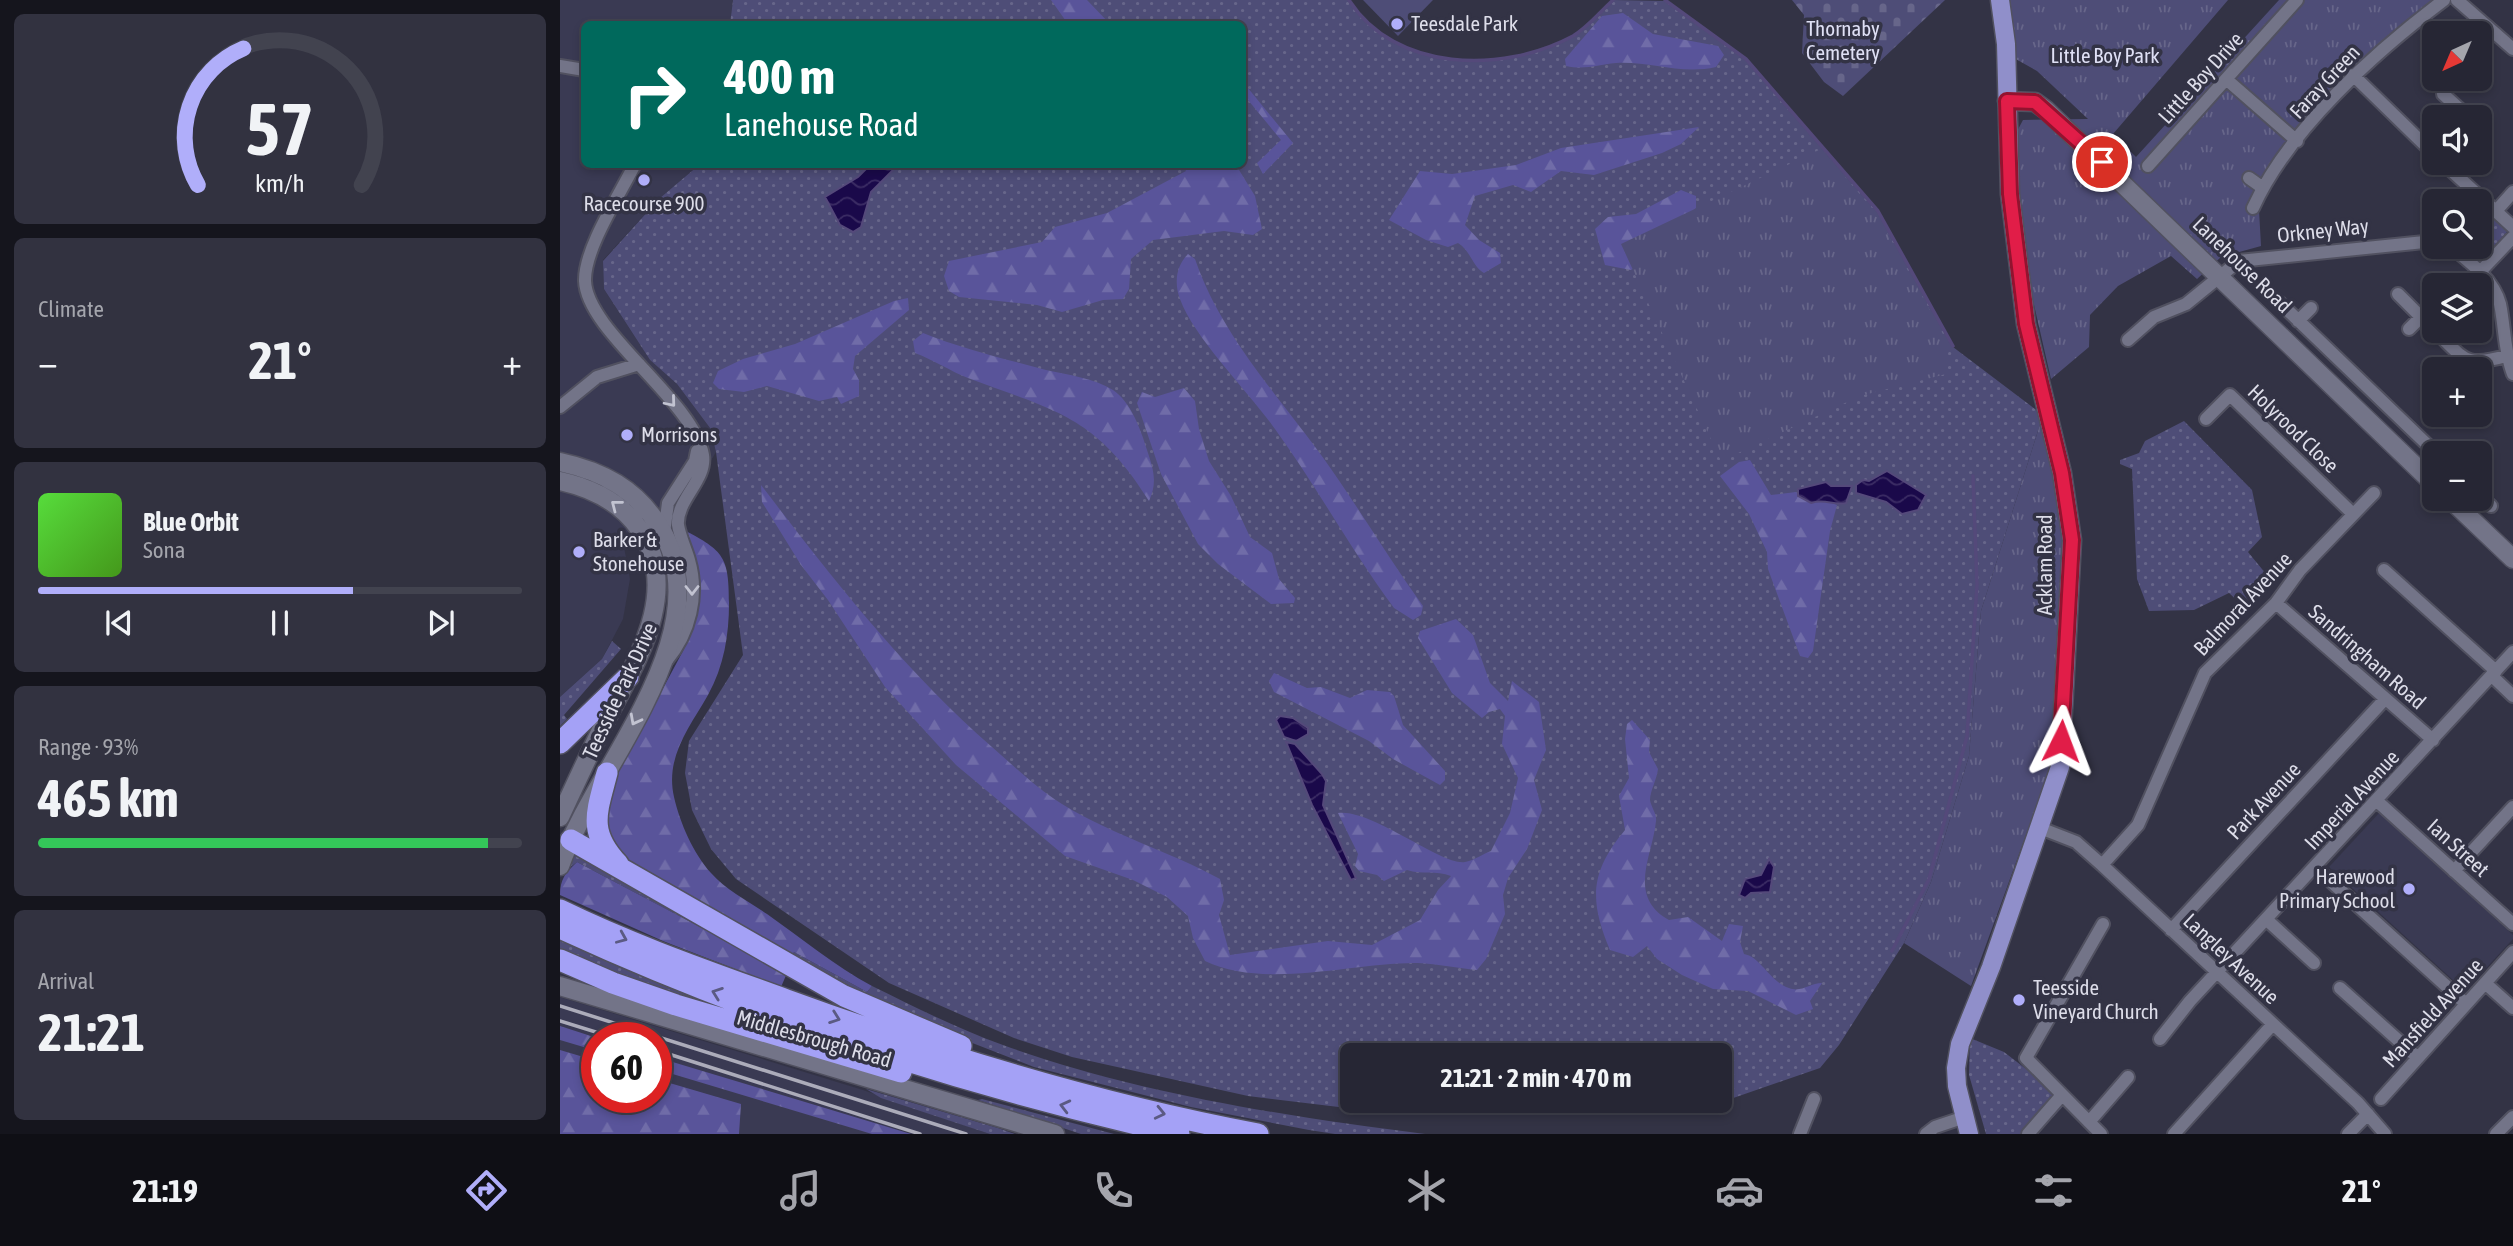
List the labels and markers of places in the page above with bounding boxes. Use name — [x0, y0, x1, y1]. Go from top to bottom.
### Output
place label: Teesdale Park — [1411, 11, 1518, 35]
marker: Teesdale Park — [1389, 16, 1405, 32]
pin — [2072, 132, 2132, 192]
marker: Racecourse 900 — [636, 172, 652, 188]
place label: Racecourse 900 — [584, 191, 705, 215]
place label: Morrisons — [641, 422, 717, 446]
marker: Morrisons — [619, 427, 635, 443]
place label: Barker & Stonehouse — [593, 527, 684, 575]
marker: Barker & Stonehouse — [571, 544, 587, 560]
place label: Harewood Primary School — [2279, 864, 2395, 912]
marker: Harewood Primary School — [2401, 881, 2417, 897]
place label: Teesside Vineyard Church — [2033, 975, 2159, 1023]
marker: Teesside Vineyard Church — [2011, 992, 2027, 1008]

